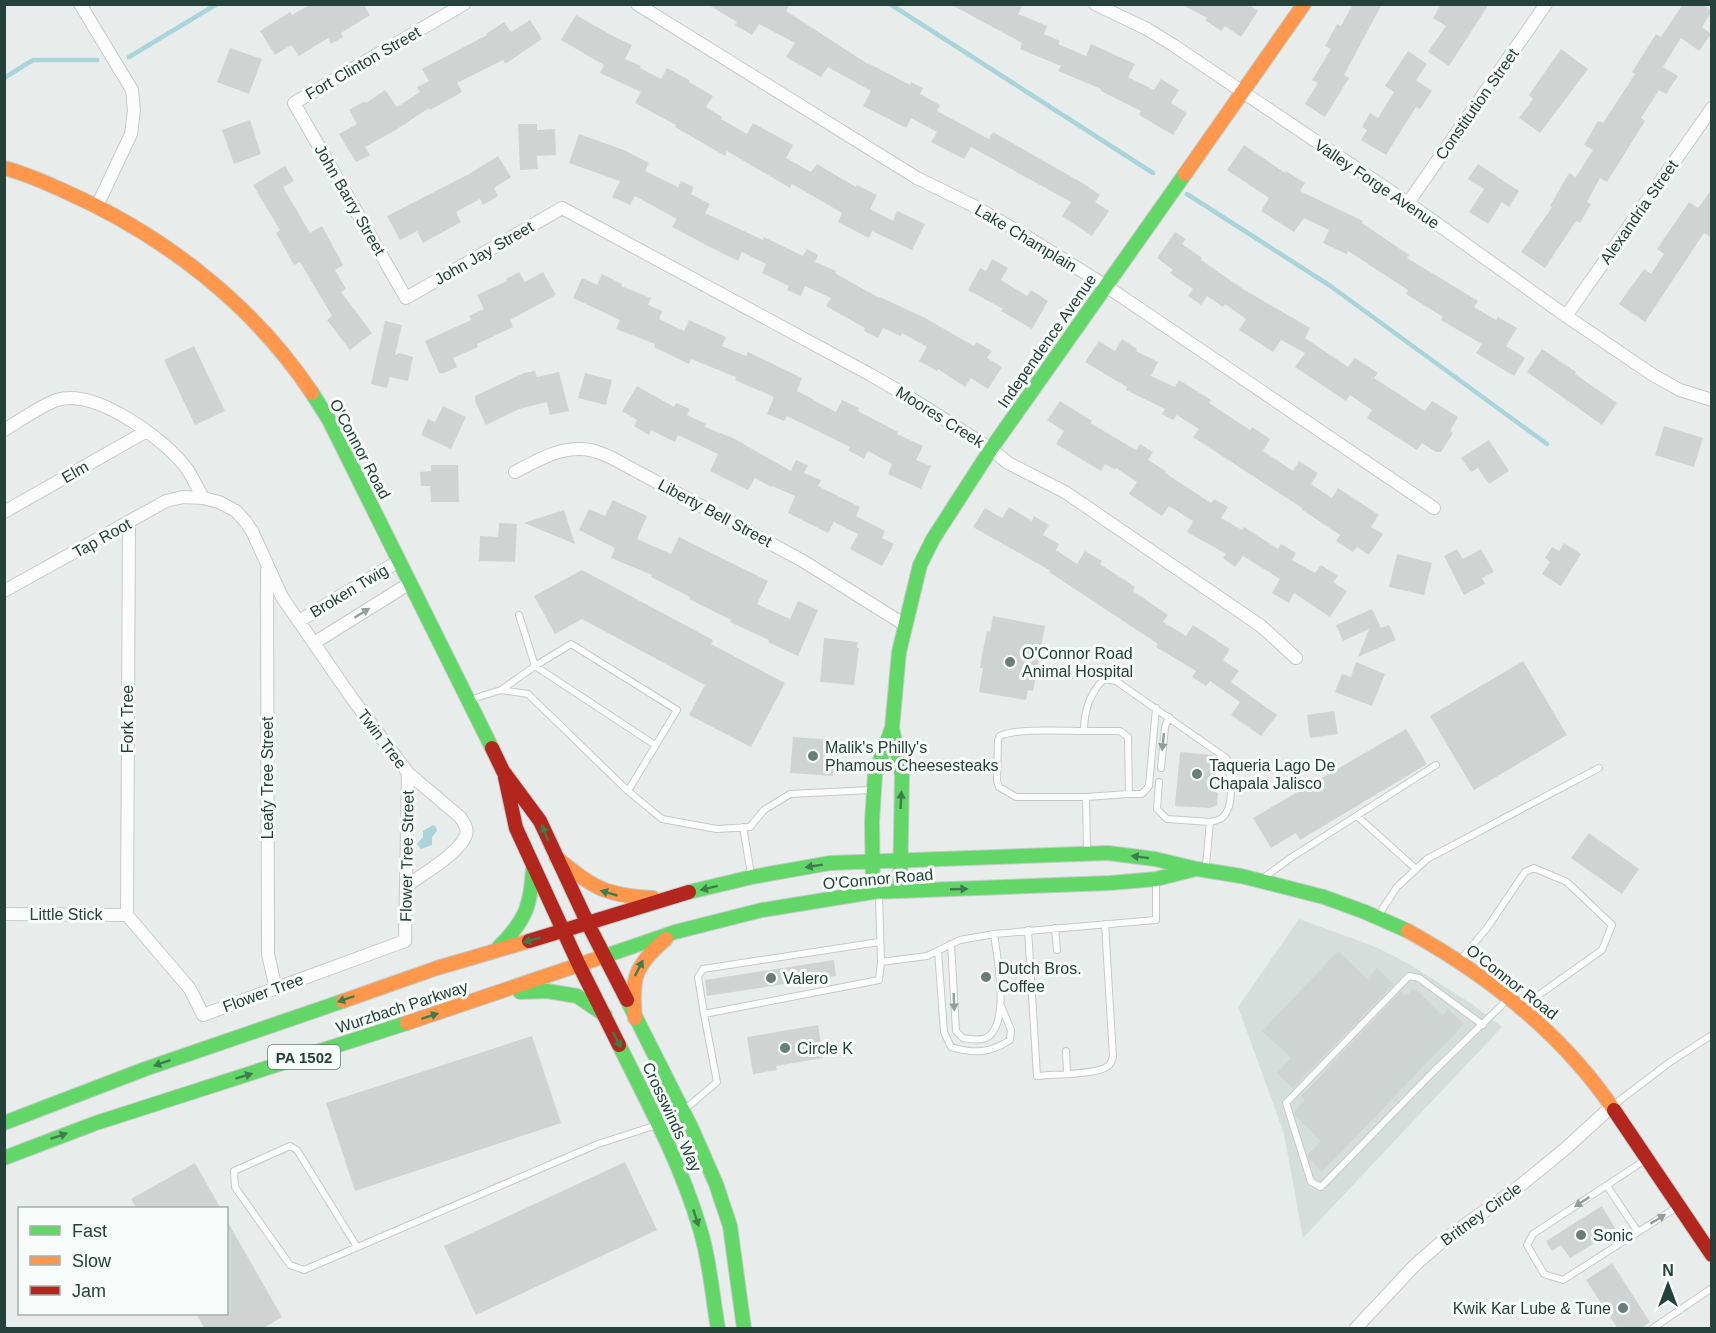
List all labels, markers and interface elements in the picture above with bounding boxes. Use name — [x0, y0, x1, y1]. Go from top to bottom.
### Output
street label: Fort Clinton Street — [303, 23, 424, 103]
street label: Constitution Street — [1432, 45, 1522, 163]
street label: Valley Forge Avenue — [1312, 136, 1442, 232]
street label: John Barry Street — [312, 142, 389, 259]
street label: Alexandria Street — [1597, 156, 1681, 267]
street label: Lake Champlain — [972, 201, 1080, 275]
street label: John Jay Street — [432, 218, 537, 288]
street label: Independence Avenue — [994, 271, 1100, 411]
street label: Moores Creek — [893, 383, 988, 451]
street label: O'Connor Road — [327, 396, 393, 502]
street label: Elm — [59, 458, 91, 486]
street label: Liberty Bell Street — [655, 476, 775, 550]
street label: Tap Root — [70, 515, 135, 561]
street label: Broken Twig — [307, 561, 391, 621]
one-way arrow — [354, 607, 370, 618]
place label: O'Connor Road Animal Hospital — [1022, 645, 1133, 680]
marker: O'Connor Road Animal Hospital — [1003, 655, 1017, 669]
street label: Fork Tree — [119, 685, 136, 753]
street label: Twin Tree — [354, 706, 410, 772]
street label: Leafy Tree Street — [259, 716, 276, 839]
one-way arrow — [1159, 733, 1168, 752]
place label: Malik's Philly's Phamous Cheesesteaks — [825, 739, 998, 774]
marker: Malik's Philly's Phamous Cheesesteaks — [806, 749, 820, 763]
place label: Taqueria Lago De Chapala Jalisco — [1209, 757, 1335, 792]
marker: Taqueria Lago De Chapala Jalisco — [1190, 767, 1204, 781]
street label: Flower Tree Street — [397, 790, 417, 922]
one-way arrow — [896, 791, 906, 810]
one-way arrow — [540, 824, 550, 842]
one-way arrow — [1130, 852, 1149, 862]
one-way arrow — [805, 861, 824, 870]
street label: O'Connor Road — [822, 866, 934, 892]
one-way arrow — [700, 883, 718, 893]
one-way arrow — [949, 885, 968, 894]
one-way arrow — [600, 888, 618, 897]
street label: Little Stick — [30, 906, 103, 923]
one-way arrow — [523, 935, 541, 945]
street label: O'Connor Road — [1463, 941, 1561, 1023]
one-way arrow — [634, 959, 644, 977]
place label: Dutch Bros. Coffee — [998, 960, 1082, 995]
place label: Valero — [783, 970, 828, 987]
marker: Dutch Bros. Coffee — [979, 970, 993, 984]
street label: Flower Tree — [220, 971, 306, 1015]
marker: Valero — [764, 971, 778, 985]
street label: Wurzbach Parkway — [334, 978, 470, 1036]
one-way arrow — [949, 993, 958, 1012]
one-way arrow — [337, 995, 355, 1005]
one-way arrow — [421, 1011, 439, 1020]
one-way arrow — [612, 1031, 622, 1048]
place label: Circle K — [797, 1040, 853, 1057]
marker: Circle K — [778, 1041, 792, 1055]
road number: PA 1502 — [268, 1045, 340, 1069]
one-way arrow — [153, 1058, 171, 1068]
street label: Crosswinds Way — [639, 1060, 705, 1174]
one-way arrow — [235, 1071, 253, 1080]
one-way arrow — [50, 1131, 68, 1141]
street label: Britney Circle — [1438, 1179, 1525, 1249]
one-way arrow — [1574, 1196, 1590, 1208]
legend — [18, 1207, 228, 1315]
one-way arrow — [692, 1209, 702, 1227]
one-way arrow — [1650, 1213, 1666, 1224]
text: Fast — [72, 1221, 107, 1241]
place label: Sonic — [1593, 1227, 1633, 1244]
marker: Sonic — [1574, 1228, 1588, 1242]
text: Slow — [72, 1251, 112, 1271]
north arrow — [1638, 1255, 1698, 1315]
text: N — [1662, 1262, 1674, 1279]
text: Jam — [72, 1281, 106, 1301]
place label: Kwik Kar Lube & Tune — [1453, 1300, 1611, 1317]
marker: Kwik Kar Lube & Tune — [1616, 1301, 1630, 1315]

